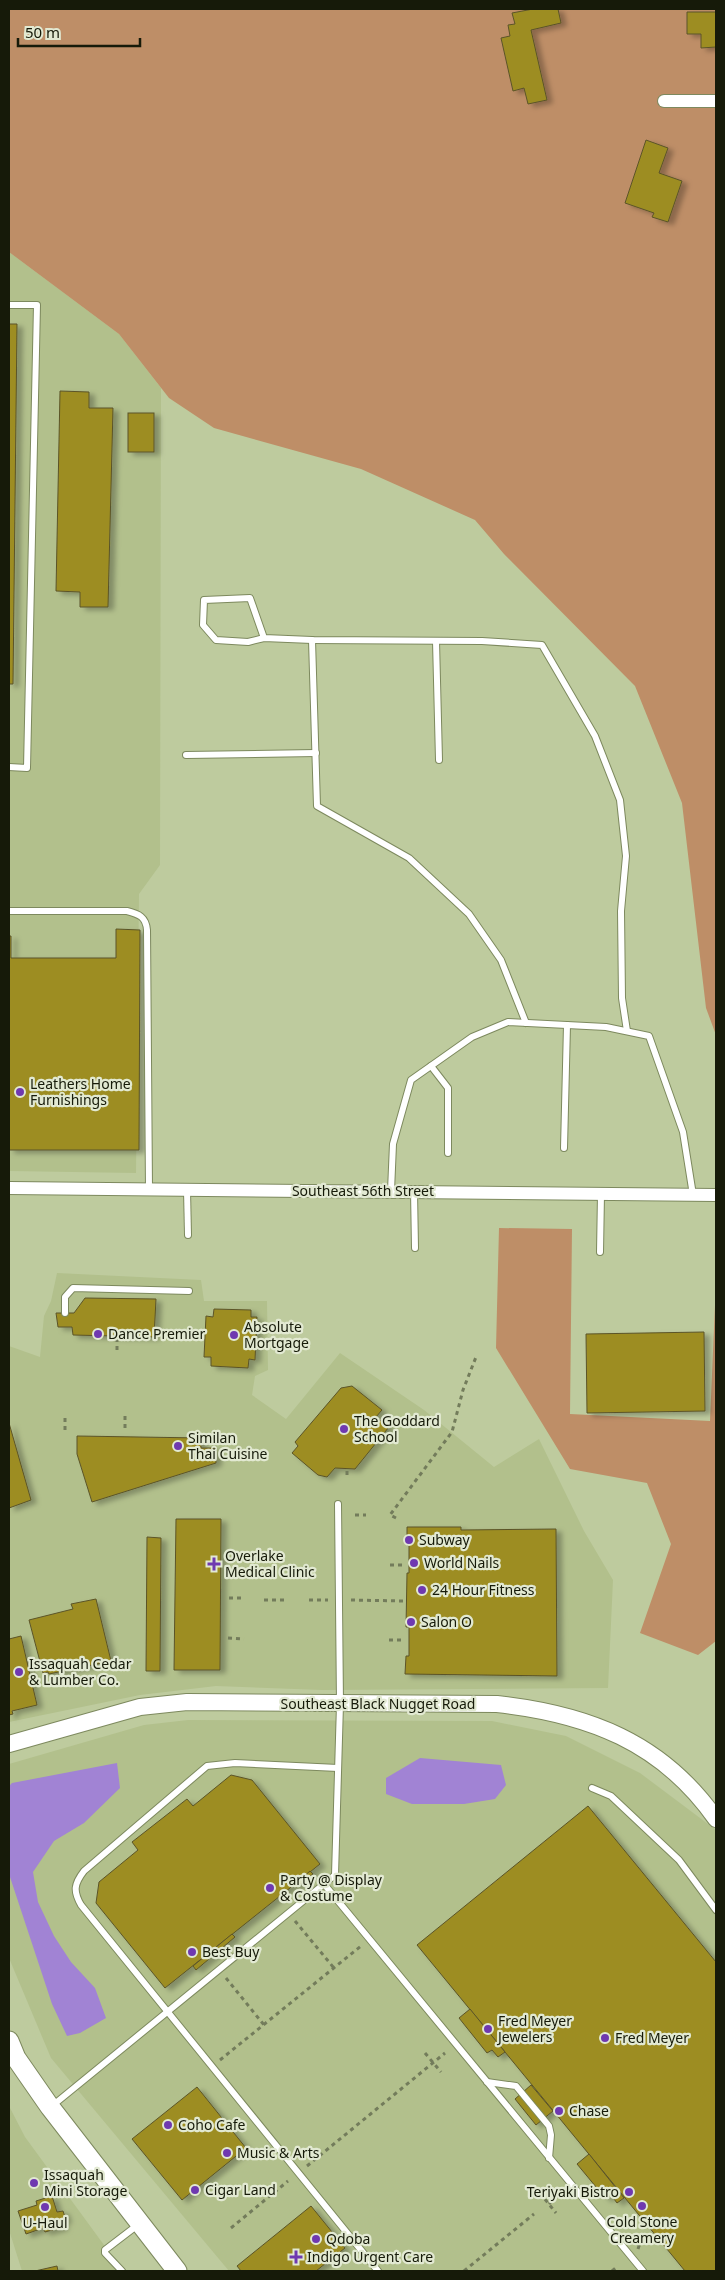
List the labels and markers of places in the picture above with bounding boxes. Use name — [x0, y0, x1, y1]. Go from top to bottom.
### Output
place label: Leathers Home Furnishings — [30, 1074, 131, 1109]
marker: Leathers Home Furnishings — [14, 1086, 26, 1098]
place label: Absolute Mortgage — [244, 1317, 309, 1352]
place label: Dance Premier — [108, 1324, 205, 1343]
marker: Dance Premier — [92, 1328, 104, 1340]
marker: Absolute Mortgage — [228, 1329, 240, 1341]
place label: The Goddard School — [354, 1411, 440, 1446]
marker: The Goddard School — [338, 1423, 350, 1435]
place label: Similan Thai Cuisine — [188, 1428, 268, 1463]
marker: Similan Thai Cuisine — [172, 1440, 184, 1452]
place label: Subway — [419, 1530, 471, 1549]
marker: Subway — [403, 1534, 415, 1546]
place label: Overlake Medical Clinic — [225, 1546, 315, 1581]
place label: World Nails — [424, 1553, 500, 1572]
marker: Overlake Medical Clinic — [207, 1557, 221, 1571]
marker: World Nails — [408, 1557, 420, 1569]
place label: 24 Hour Fitness — [432, 1580, 535, 1599]
marker: 24 Hour Fitness — [416, 1584, 428, 1596]
place label: Salon O — [421, 1612, 472, 1631]
marker: Salon O — [405, 1616, 417, 1628]
place label: Issaquah Cedar & Lumber Co. — [29, 1654, 132, 1689]
marker: Issaquah Cedar & Lumber Co. — [13, 1666, 25, 1678]
place label: Party @ Display & Costume — [280, 1870, 383, 1905]
marker: Party @ Display & Costume — [264, 1882, 276, 1894]
place label: Best Buy — [202, 1942, 260, 1961]
marker: Best Buy — [186, 1946, 198, 1958]
place label: Fred Meyer Jewelers — [496, 2011, 572, 2046]
marker: Fred Meyer Jewelers — [482, 2023, 494, 2035]
place label: Fred Meyer — [615, 2028, 689, 2047]
marker: Fred Meyer — [599, 2032, 611, 2044]
place label: Chase — [569, 2101, 609, 2120]
marker: Chase — [553, 2105, 565, 2117]
place label: Coho Cafe — [178, 2115, 246, 2134]
marker: Coho Cafe — [162, 2119, 174, 2131]
place label: Music & Arts — [237, 2143, 320, 2162]
marker: Music & Arts — [221, 2147, 233, 2159]
place label: Issaquah Mini Storage — [44, 2165, 127, 2200]
marker: Issaquah Mini Storage — [28, 2177, 40, 2189]
place label: Cigar Land — [205, 2180, 276, 2199]
place label: Teriyaki Bistro — [527, 2182, 619, 2201]
marker: Cigar Land — [189, 2184, 201, 2196]
marker: Teriyaki Bistro — [623, 2186, 635, 2198]
marker: Cold Stone Creamery — [636, 2200, 648, 2212]
marker: U-Haul — [39, 2201, 51, 2213]
place label: Cold Stone Creamery — [607, 2212, 678, 2247]
place label: U-Haul — [22, 2213, 68, 2232]
place label: Qdoba — [326, 2229, 370, 2248]
marker: Qdoba — [310, 2233, 322, 2245]
place label: Indigo Urgent Care — [307, 2247, 433, 2266]
marker: Indigo Urgent Care — [289, 2250, 303, 2264]

